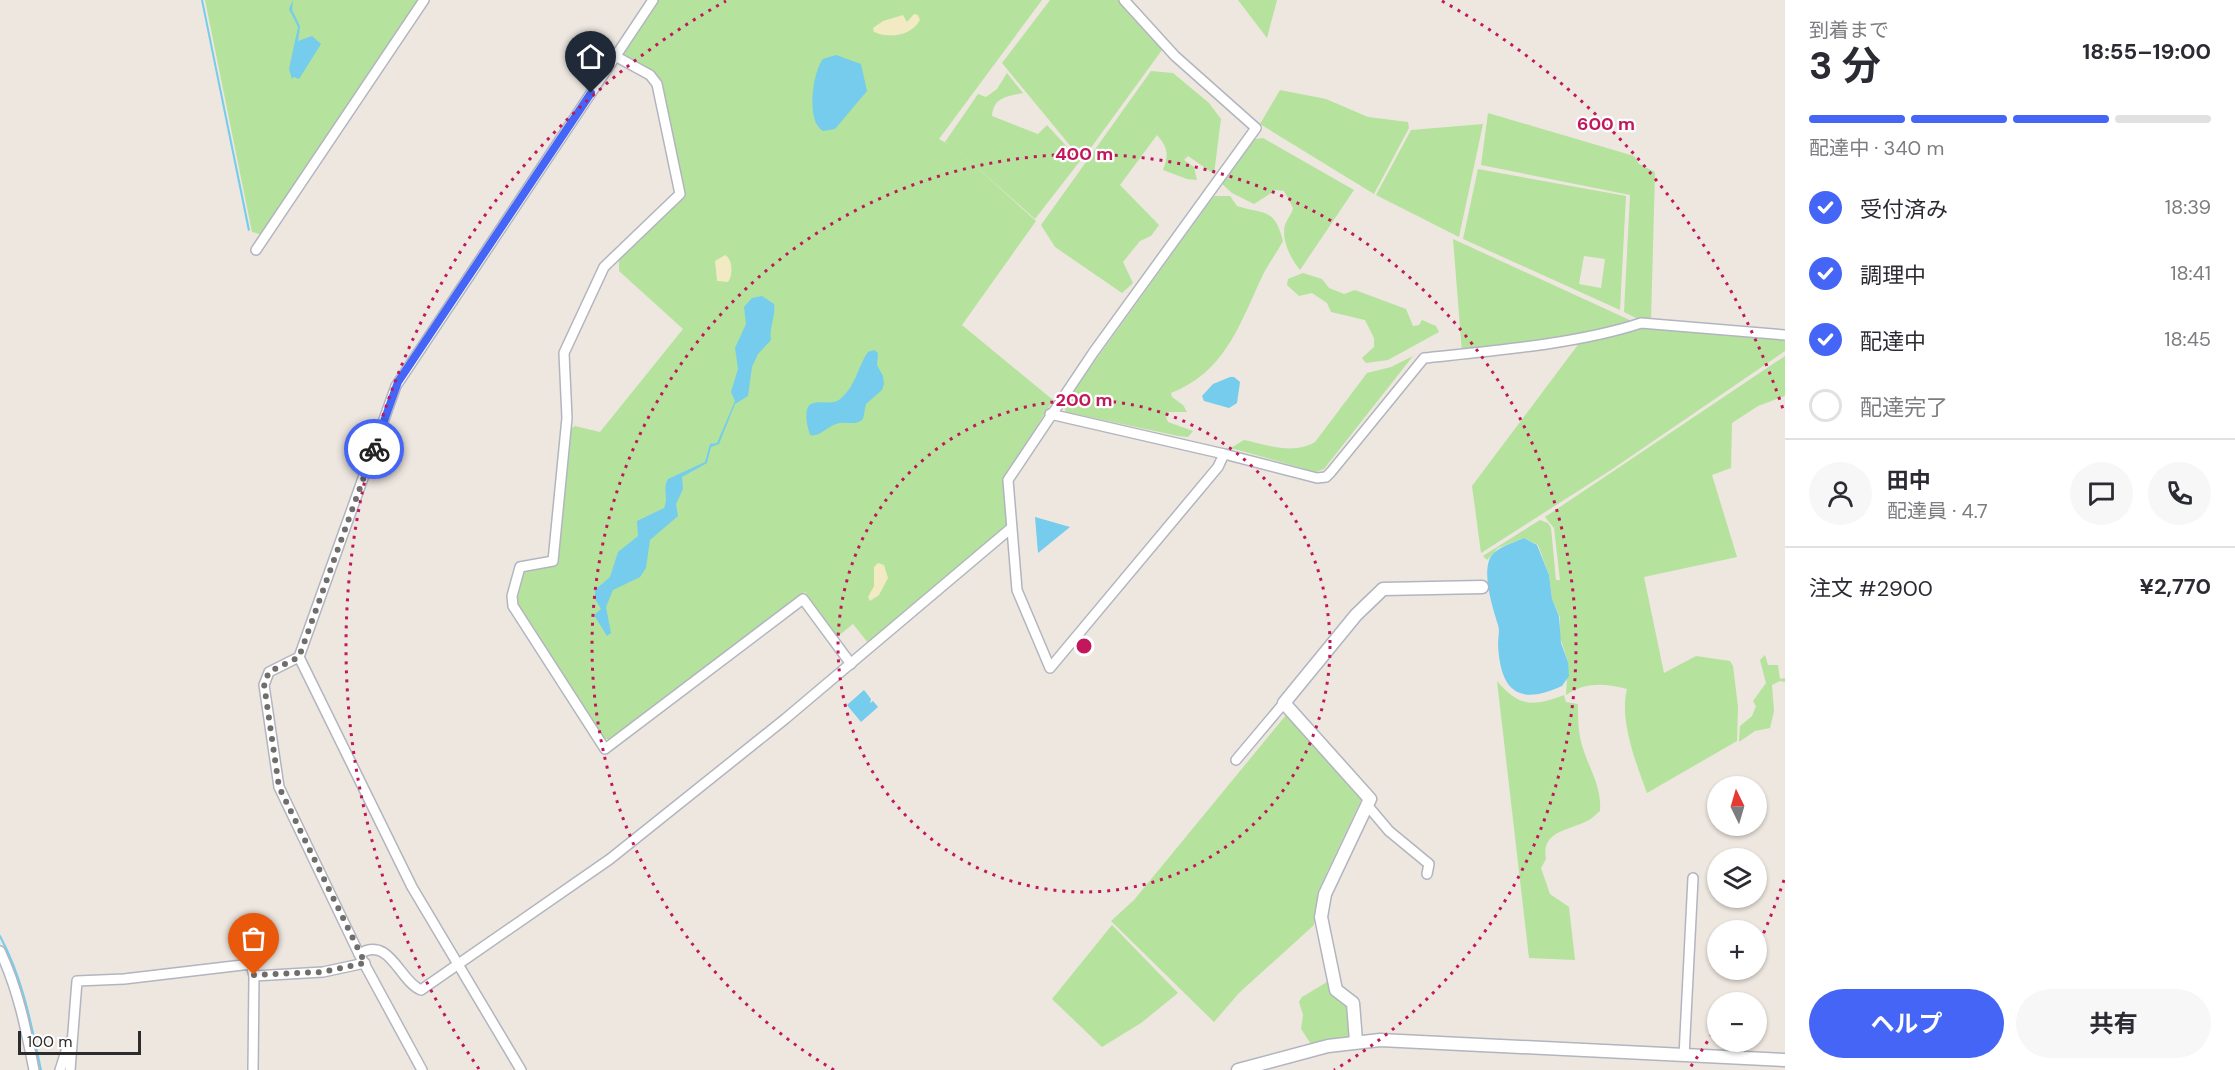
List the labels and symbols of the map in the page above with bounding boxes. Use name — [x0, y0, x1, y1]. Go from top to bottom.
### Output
pin — [565, 31, 616, 93]
text: 600 m — [1577, 112, 1635, 136]
text: 400 m — [1055, 142, 1113, 166]
text: 200 m — [1056, 388, 1112, 412]
courier — [344, 419, 404, 479]
centre of rings — [1074, 636, 1094, 656]
north arrow — [1707, 776, 1767, 836]
pin — [228, 913, 279, 975]
scale bar — [18, 1028, 141, 1056]

